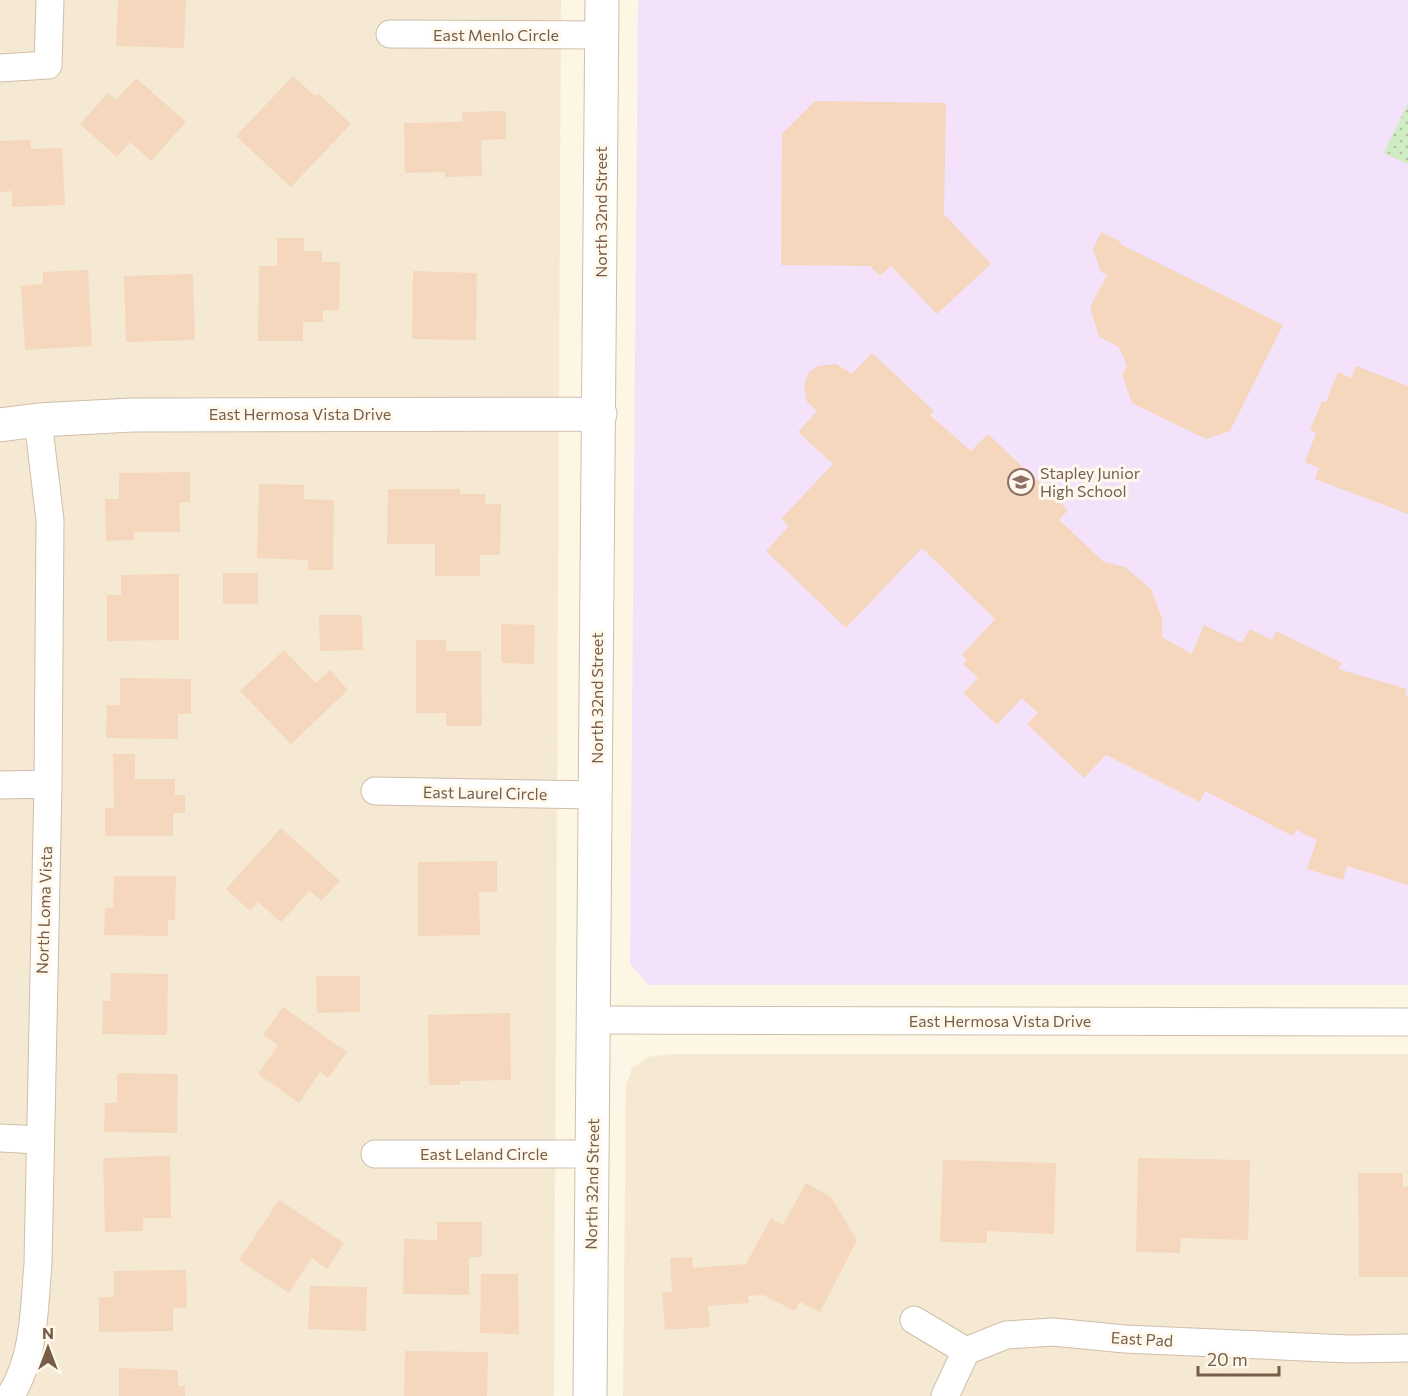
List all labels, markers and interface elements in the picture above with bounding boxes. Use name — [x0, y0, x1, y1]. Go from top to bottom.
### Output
street label: East Menlo Circle — [433, 25, 559, 44]
street label: North 32nd Street — [591, 146, 610, 278]
street label: East Hermosa Vista Drive — [209, 404, 391, 423]
place label: Stapley Junior High School — [1040, 463, 1141, 500]
school or university icon: Stapley Junior High School — [1006, 467, 1036, 497]
street label: North 32nd Street — [587, 632, 606, 764]
street label: East Laurel Circle — [423, 782, 547, 803]
street label: North Loma Vista — [32, 846, 55, 974]
street label: East Hermosa Vista Drive — [909, 1011, 1091, 1030]
street label: North 32nd Street — [581, 1118, 602, 1250]
street label: East Leland Circle — [420, 1144, 548, 1163]
north arrow — [18, 1318, 78, 1378]
text: N — [42, 1323, 54, 1342]
street label: East Pad — [1110, 1327, 1174, 1350]
scale bar — [1198, 1339, 1279, 1377]
text: 20 m — [1207, 1348, 1248, 1370]

